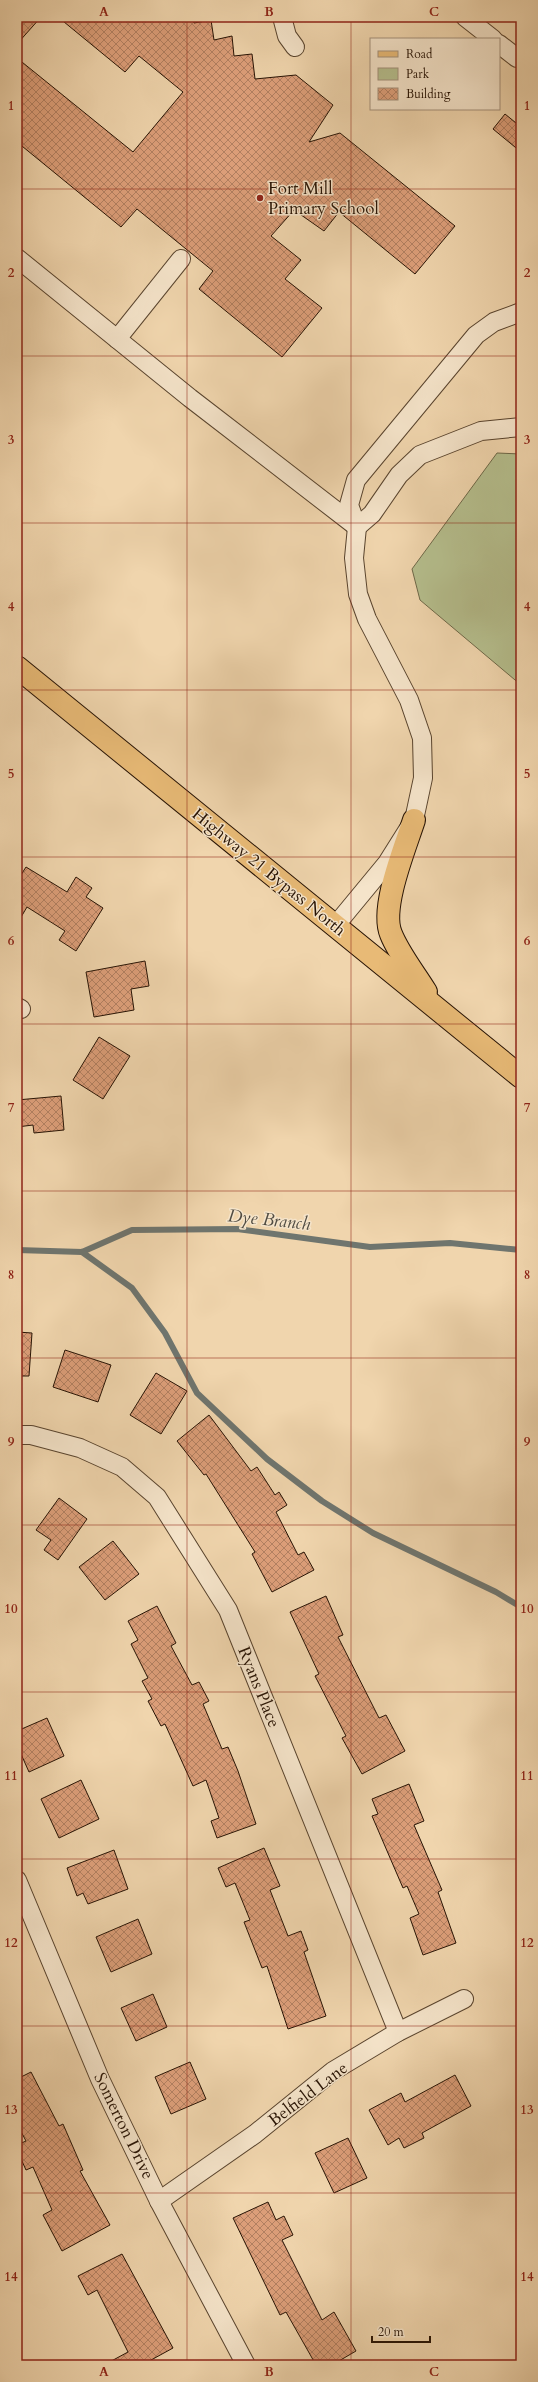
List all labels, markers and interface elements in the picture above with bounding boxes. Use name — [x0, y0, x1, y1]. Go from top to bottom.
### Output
text: A — [99, 3, 109, 21]
text: B — [264, 3, 274, 21]
text: C — [429, 3, 439, 21]
legend — [370, 38, 500, 110]
text: Road — [406, 46, 433, 62]
text: Park — [406, 66, 430, 82]
text: Building — [406, 86, 451, 102]
text: 1 — [8, 97, 14, 115]
text: 1 — [524, 97, 530, 115]
place label: Fort Mill Primary School — [268, 177, 379, 220]
marker: Fort Mill Primary School — [255, 193, 265, 203]
text: 2 — [8, 264, 15, 282]
text: 2 — [524, 264, 531, 282]
text: 3 — [8, 431, 15, 449]
text: 3 — [524, 431, 531, 449]
text: 4 — [8, 598, 15, 616]
text: 4 — [524, 598, 531, 616]
text: 5 — [8, 765, 14, 783]
text: 5 — [524, 765, 530, 783]
street label: Highway 21 Bypass North — [187, 803, 351, 942]
text: 6 — [8, 932, 15, 950]
text: 6 — [524, 932, 531, 950]
text: 7 — [8, 1099, 15, 1117]
text: 7 — [524, 1099, 531, 1117]
water label: Dye Branch — [226, 1203, 312, 1237]
text: 8 — [8, 1266, 14, 1284]
text: 8 — [524, 1266, 530, 1284]
text: 9 — [8, 1433, 15, 1451]
text: 9 — [524, 1433, 531, 1451]
text: 10 — [4, 1600, 18, 1618]
text: 10 — [520, 1600, 534, 1618]
street label: Ryans Place — [232, 1643, 286, 1731]
text: 11 — [4, 1767, 18, 1785]
text: 11 — [520, 1767, 534, 1785]
text: 12 — [4, 1934, 18, 1952]
text: 12 — [520, 1934, 534, 1952]
street label: Belfield Lane — [264, 2057, 352, 2131]
street label: Somerton Drive — [88, 2069, 160, 2183]
text: 13 — [4, 2101, 18, 2119]
text: 13 — [520, 2101, 534, 2119]
text: 14 — [4, 2268, 18, 2286]
text: 14 — [520, 2268, 534, 2286]
scale bar — [372, 2318, 430, 2344]
text: 20 m — [378, 2324, 405, 2340]
text: A — [99, 2363, 109, 2381]
text: B — [264, 2363, 274, 2381]
text: C — [429, 2363, 439, 2381]

